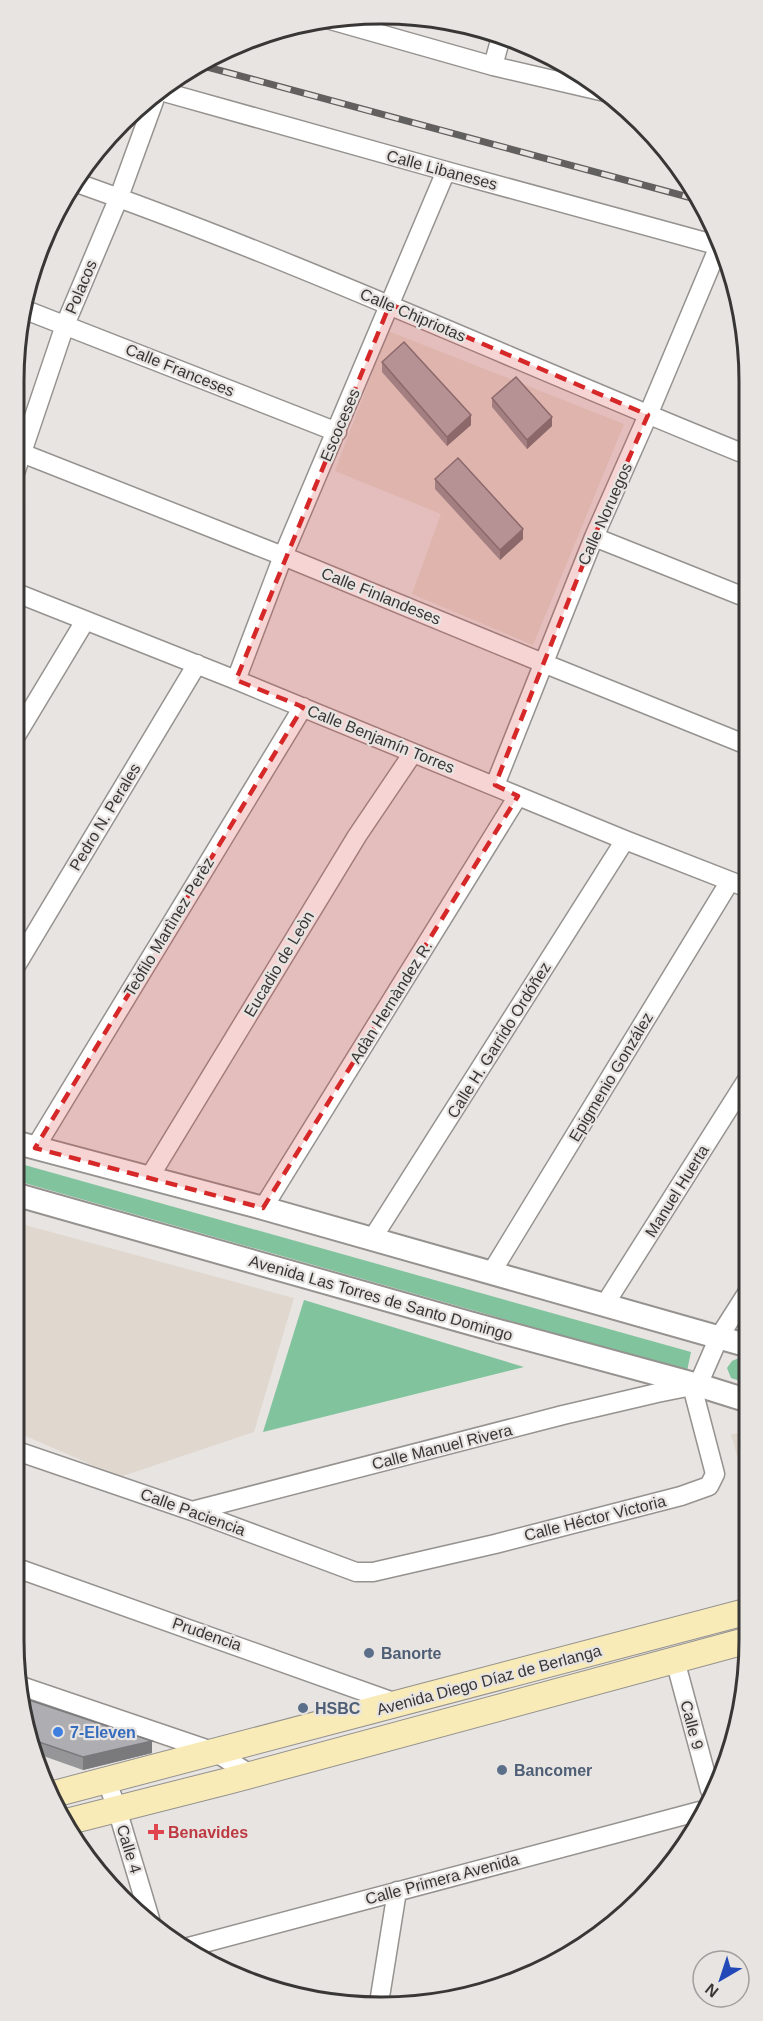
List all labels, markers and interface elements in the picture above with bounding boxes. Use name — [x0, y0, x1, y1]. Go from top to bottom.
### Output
street label: Calle Libaneses — [385, 147, 499, 193]
street label: Polacos — [62, 257, 100, 317]
street label: Calle Chipriotas — [358, 285, 468, 345]
street label: Calle Franceses — [123, 340, 237, 400]
street label: Escoceses — [317, 386, 363, 464]
street label: Calle Noruegos — [575, 460, 635, 568]
street label: Calle Finlandeses — [319, 564, 443, 628]
street label: Calle Benjamín Torres — [305, 702, 457, 776]
street label: Pedro N. Perales — [66, 760, 144, 874]
street label: Teòfilo Martìnez Perèz — [121, 854, 217, 1000]
street label: Eucadio de Leòn — [241, 908, 317, 1020]
street label: Adàn Hernàndez R. — [347, 938, 435, 1066]
street label: Calle H. Garrido Ordóñez — [444, 959, 554, 1121]
street label: Epigmenio González — [566, 1009, 656, 1145]
street label: Manuel Huerta — [642, 1142, 712, 1240]
street label: Avenida Las Torres de Santo Domingo — [247, 1252, 515, 1344]
street label: Calle Manuel Rivera — [370, 1421, 514, 1473]
street label: Calle Paciencia — [138, 1485, 248, 1539]
street label: Calle Héctor Victoria — [522, 1492, 668, 1544]
street label: Prudencia — [170, 1614, 244, 1654]
street label: Avenida Diego Díaz de Berlanga — [375, 1642, 603, 1718]
place label: Banorte — [381, 1645, 442, 1662]
marker: Banorte — [362, 1646, 376, 1660]
street label: Calle 9 — [677, 1699, 707, 1751]
place label: HSBC — [315, 1700, 361, 1717]
marker: HSBC — [296, 1701, 310, 1715]
place label: 7-Eleven — [70, 1724, 136, 1741]
marker: 7-Eleven — [51, 1725, 65, 1739]
place label: Bancomer — [514, 1762, 592, 1779]
marker: Bancomer — [495, 1763, 509, 1777]
street label: Calle 4 — [114, 1823, 144, 1875]
place label: Benavides — [168, 1824, 248, 1841]
marker: Benavides — [149, 1825, 163, 1839]
street label: Calle Primera Avenida — [363, 1850, 521, 1908]
north arrow — [691, 1949, 751, 2009]
text: N — [702, 1980, 722, 2001]

